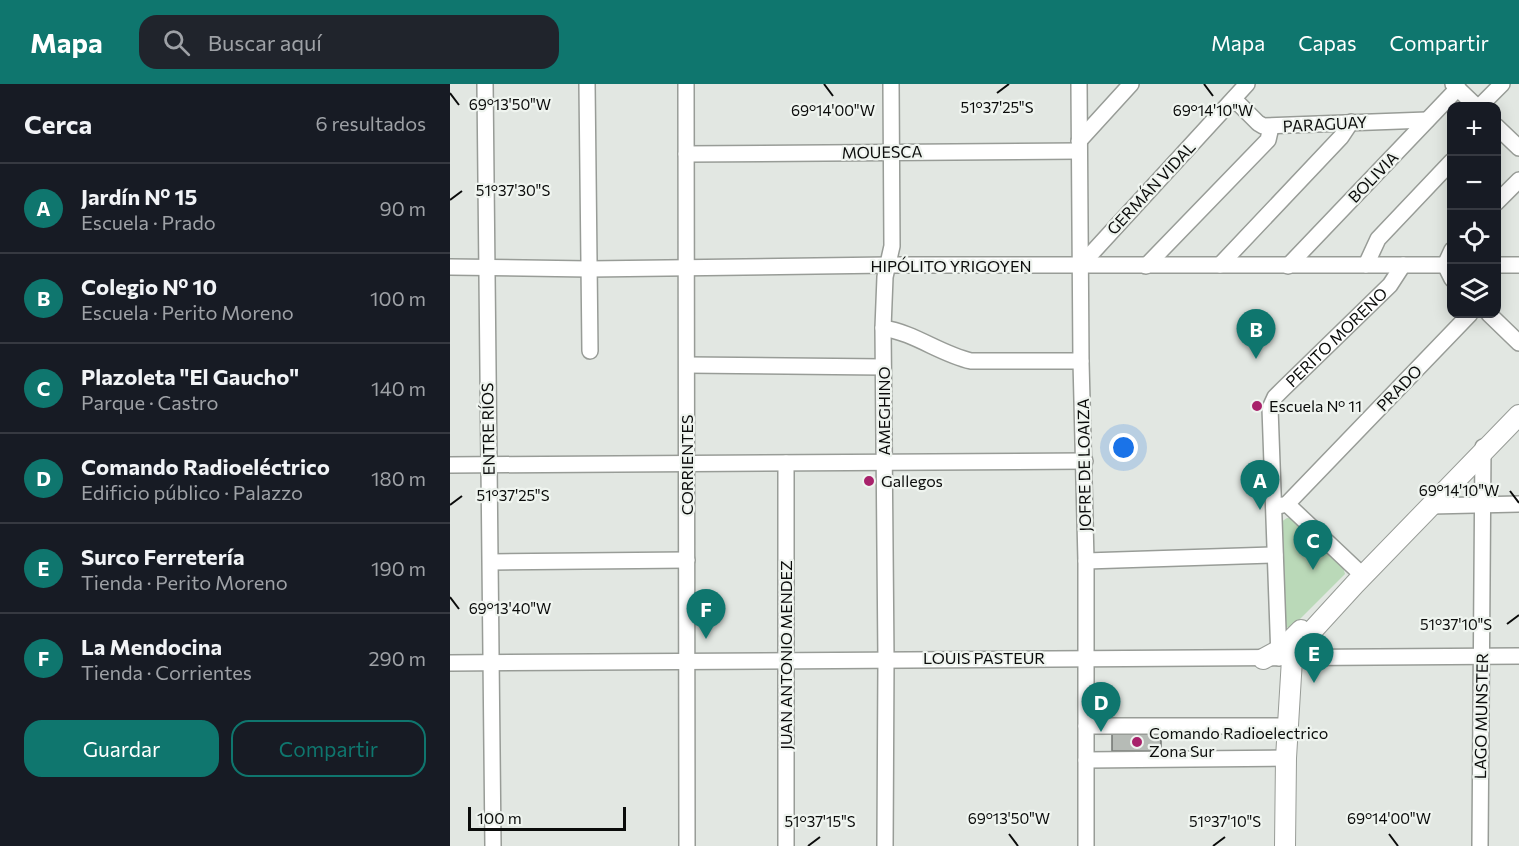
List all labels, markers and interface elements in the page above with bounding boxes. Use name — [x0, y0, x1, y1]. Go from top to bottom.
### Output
search box — [139, 15, 559, 69]
text: Mapa — [30, 25, 103, 59]
icon: search — [160, 26, 193, 59]
text: Buscar aquí — [208, 29, 322, 56]
text: Mapa — [1211, 30, 1265, 55]
text: Capas — [1298, 30, 1357, 55]
text: Compartir — [1390, 30, 1489, 55]
text: 69°13'50"W — [469, 95, 551, 113]
text: 51°37'25"S — [961, 98, 1034, 116]
text: 69°14'00"W — [791, 101, 875, 119]
text: 69°14'10"W — [1173, 101, 1253, 119]
map controls — [1447, 102, 1501, 318]
button: + — [1447, 102, 1501, 156]
text: Cerca — [24, 108, 92, 139]
text: 6 resultados — [315, 111, 426, 135]
street label: PARAGUAY — [1282, 112, 1368, 135]
street label: GERMÁN VIDAL — [1103, 137, 1199, 238]
street label: MOUESCA — [841, 141, 922, 162]
street label: BOLIVIA — [1344, 147, 1402, 206]
button: − — [1447, 156, 1501, 210]
text: 51°37'30"S — [476, 181, 550, 199]
text: Jardín Nº 15 — [81, 183, 197, 210]
text: A — [36, 196, 51, 220]
text: 90 m — [380, 196, 426, 220]
text: Escuela · Prado — [81, 210, 216, 234]
button: locate — [1447, 210, 1501, 264]
street label: HIPÓLITO YRIGOYEN — [871, 256, 1031, 275]
button: layers — [1447, 264, 1501, 318]
text: Colegio Nº 10 — [81, 273, 217, 300]
street label: PERITO MORENO — [1281, 283, 1391, 390]
text: B — [37, 286, 50, 310]
text: 100 m — [370, 286, 426, 310]
text: Escuela · Perito Moreno — [81, 300, 294, 324]
pin: B — [1236, 310, 1276, 359]
street label: PRADO — [1372, 361, 1425, 415]
text: Plazoleta "El Gaucho" — [81, 363, 299, 390]
street label: AMEGHINO — [874, 366, 893, 456]
text: C — [37, 376, 50, 400]
text: 140 m — [371, 376, 426, 400]
street label: ENTRE RÍOS — [477, 382, 498, 476]
text: Parque · Castro — [81, 390, 218, 414]
place label: Escuela Nº 11 — [1269, 396, 1362, 415]
street label: JOFRE DE LOAIZA — [1073, 398, 1094, 532]
marker: Escuela Nº 11 — [1250, 399, 1264, 413]
street label: CORRIENTES — [677, 415, 696, 515]
your location — [1109, 433, 1138, 462]
text: Comando Radioeléctrico — [81, 453, 330, 480]
pin: A — [1240, 460, 1280, 510]
text: D — [36, 466, 51, 490]
text: 180 m — [371, 466, 426, 490]
place label: Gallegos — [881, 471, 943, 490]
marker: Gallegos — [862, 474, 876, 488]
text: Edificio público · Palazzo — [81, 480, 303, 504]
text: 69°14'10"W — [1419, 481, 1499, 499]
text: 51°37'25"S — [477, 486, 550, 504]
pin: C — [1294, 520, 1332, 570]
text: Surco Ferretería — [81, 543, 245, 570]
text: E — [38, 556, 49, 580]
text: 190 m — [371, 556, 426, 580]
street label: JUAN ANTONIO MENDEZ — [776, 560, 795, 750]
text: Tienda · Perito Moreno — [81, 570, 288, 594]
pin: F — [686, 590, 726, 639]
text: 69°13'40"W — [469, 599, 551, 617]
text: 51°37'10"S — [1420, 615, 1492, 633]
text: La Mendocina — [81, 633, 222, 660]
pin: E — [1294, 634, 1334, 683]
text: F — [38, 646, 49, 670]
text: 290 m — [368, 646, 426, 670]
street label: LOUIS PASTEUR — [923, 648, 1045, 667]
street label: LAGO MUNSTER — [1470, 652, 1491, 779]
text: Tienda · Corrientes — [81, 660, 252, 684]
pin: D — [1082, 682, 1120, 732]
button: Guardar — [24, 720, 219, 777]
button: Compartir — [231, 720, 426, 777]
place label: Comando Radioelectrico Zona Sur — [1149, 723, 1328, 760]
marker: Comando Radioelectrico Zona Sur — [1130, 735, 1144, 749]
scale bar — [468, 804, 626, 832]
text: 100 m — [477, 808, 522, 827]
text: 69°13'50"W — [968, 809, 1050, 827]
text: 69°14'00"W — [1347, 809, 1431, 827]
text: 51°37'15"S — [784, 812, 856, 830]
text: 51°37'10"S — [1189, 812, 1261, 830]

